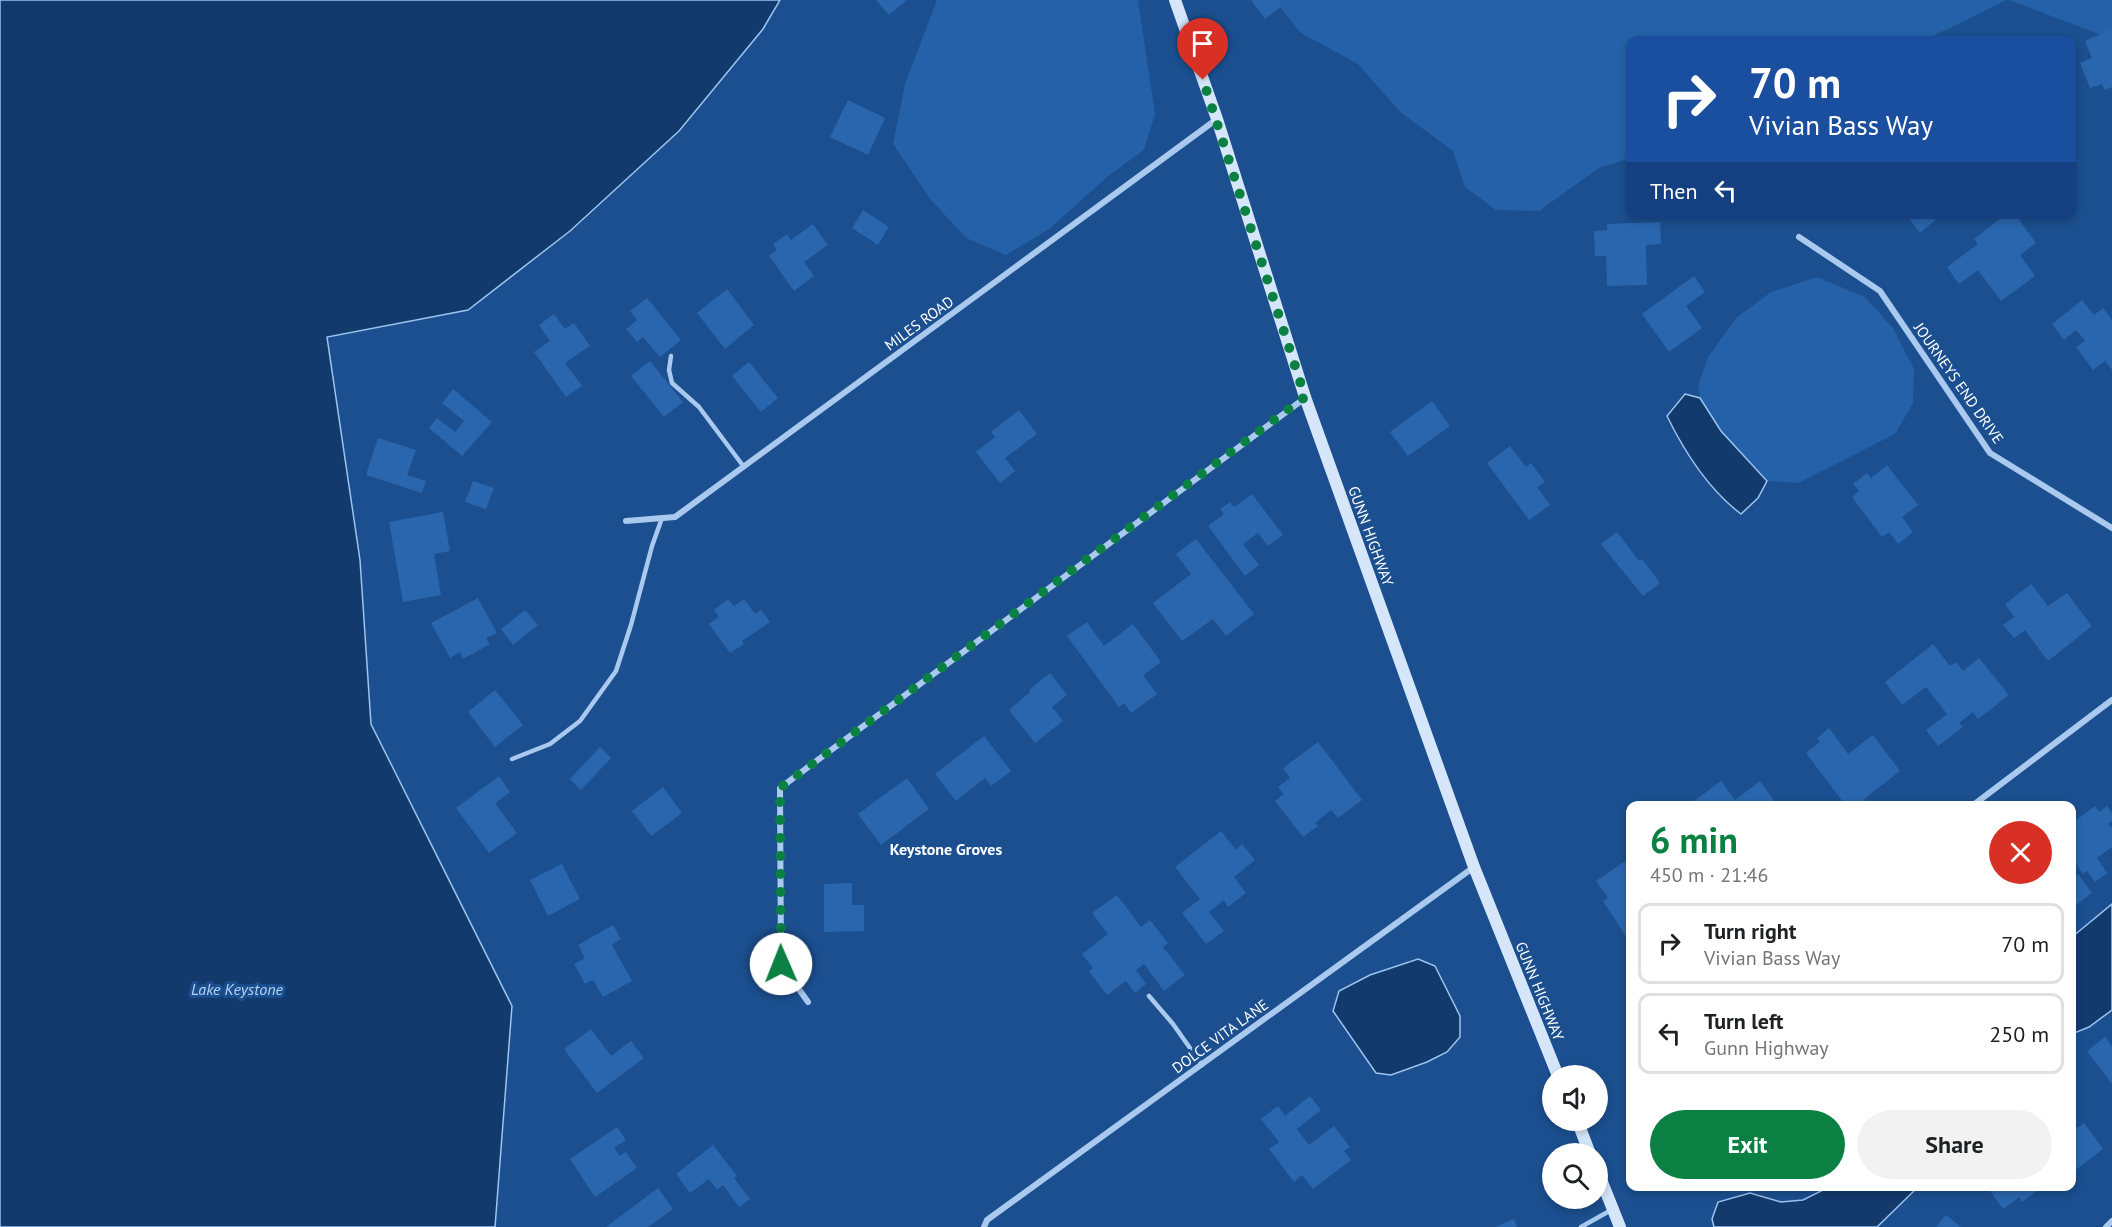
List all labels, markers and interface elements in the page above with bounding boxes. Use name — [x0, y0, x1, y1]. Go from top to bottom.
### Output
pin — [1177, 18, 1228, 80]
icon: arrive — [1186, 27, 1219, 60]
text: 70 m — [1749, 55, 1841, 110]
icon: right — [1650, 60, 1728, 138]
text: Vivian Bass Way — [1749, 108, 1933, 142]
icon: left — [1709, 174, 1742, 207]
text: Then — [1650, 177, 1697, 205]
street label: MILES ROAD — [881, 292, 957, 354]
street label: JOURNEYS END DRIVE — [1910, 318, 2008, 447]
street label: GUNN HIGHWAY — [1344, 483, 1398, 589]
text: 6 min — [1650, 816, 1738, 863]
button: close — [1989, 821, 2052, 884]
district label: Keystone Groves — [890, 839, 1002, 859]
text: 450 m · 21:46 — [1650, 862, 1768, 888]
text: Turn right — [1704, 917, 1796, 945]
icon: right — [1653, 927, 1686, 960]
text: 70 m — [2001, 930, 2049, 958]
position arrow — [749, 932, 813, 996]
street label: GUNN HIGHWAY — [1512, 939, 1569, 1044]
text: Vivian Bass Way — [1704, 945, 1840, 971]
water label: Lake Keystone — [191, 979, 284, 999]
street label: DOLCE VITA LANE — [1168, 995, 1272, 1077]
text: Turn left — [1704, 1007, 1784, 1035]
icon: left — [1653, 1017, 1686, 1050]
text: 250 m — [1989, 1020, 2049, 1048]
text: Gunn Highway — [1704, 1035, 1829, 1061]
map controls — [1542, 1065, 1608, 1209]
button: sound — [1542, 1065, 1608, 1131]
button: Exit — [1650, 1110, 1845, 1179]
button: Share — [1857, 1110, 2052, 1179]
button: search — [1542, 1143, 1608, 1209]

